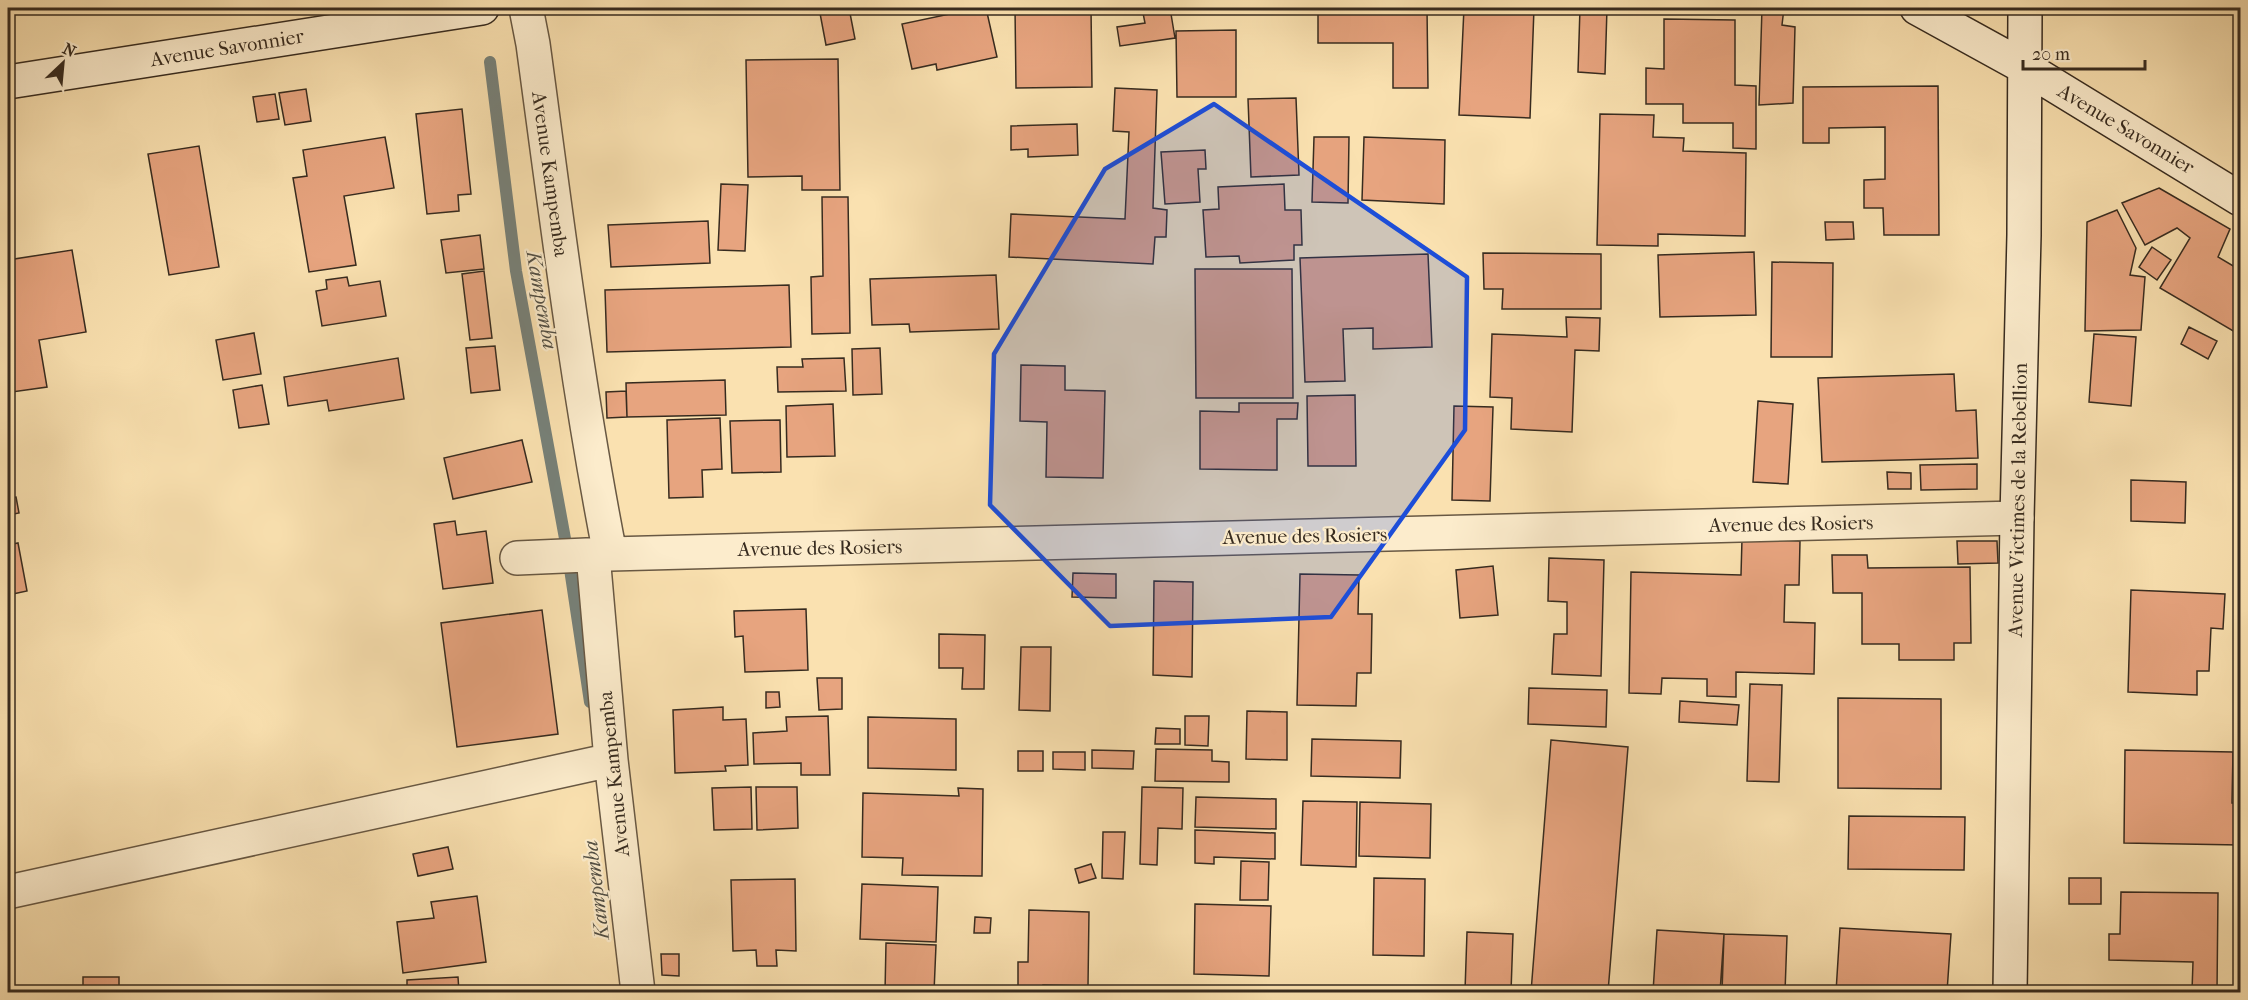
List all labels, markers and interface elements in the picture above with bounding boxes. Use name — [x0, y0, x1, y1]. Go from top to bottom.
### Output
street label: Avenue Savonnier — [148, 24, 306, 72]
north arrow — [33, 33, 93, 93]
scale bar — [2023, 33, 2144, 71]
text: N — [60, 39, 80, 62]
text: 20 m — [2032, 44, 2070, 65]
street label: Avenue Savonnier — [2053, 79, 2199, 179]
street label: Avenue Kampemba — [527, 89, 573, 259]
water label: Kampemba — [521, 247, 562, 351]
street label: Avenue Victimes de la Rebellion — [2004, 362, 2032, 638]
street label: Avenue des Rosiers — [1708, 511, 1873, 537]
street label: Avenue des Rosiers — [1222, 523, 1387, 549]
street label: Avenue des Rosiers — [737, 535, 902, 561]
street label: Avenue Kampemba — [594, 689, 634, 859]
water label: Kampemba — [578, 839, 614, 943]

